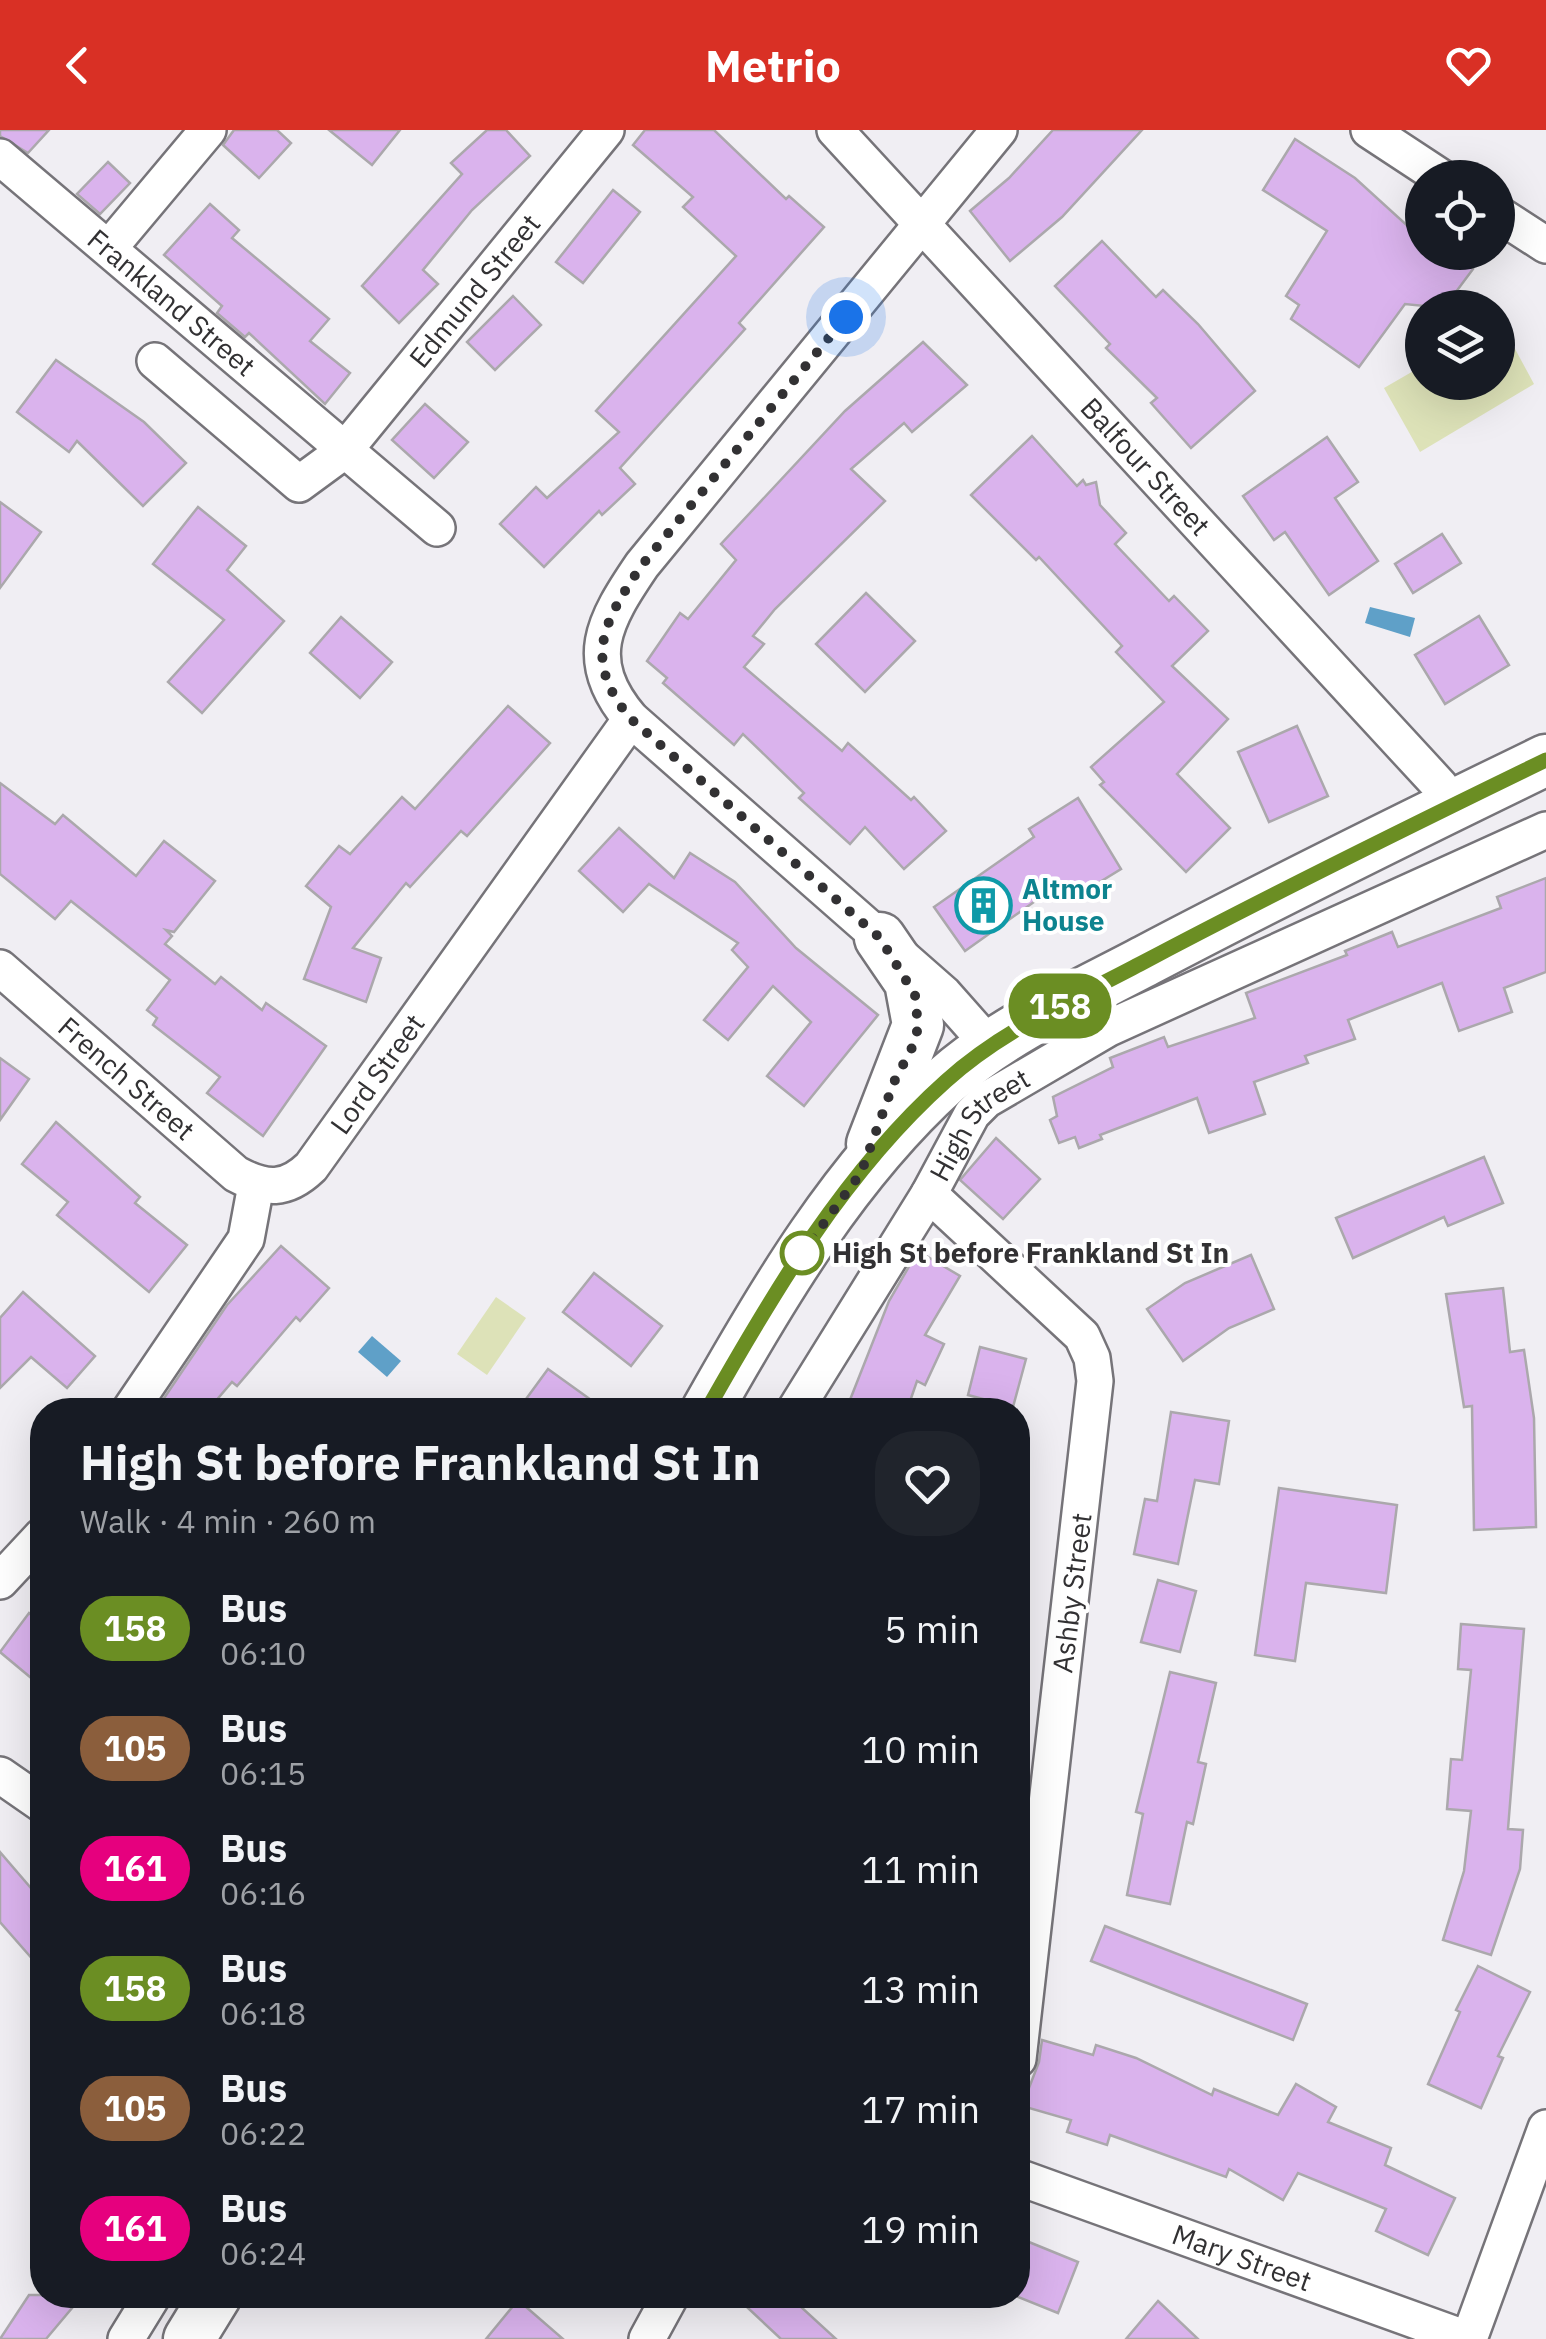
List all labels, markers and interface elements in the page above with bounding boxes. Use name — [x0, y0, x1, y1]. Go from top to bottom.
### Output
text: Metrio — [705, 36, 841, 94]
icon: back — [50, 38, 105, 93]
icon: heart — [1441, 38, 1496, 93]
map controls — [1405, 160, 1515, 400]
button: locate — [1405, 160, 1515, 270]
street label: Edmund Street — [401, 206, 548, 375]
street label: Frankland Street — [80, 220, 264, 384]
button: layers — [1405, 290, 1515, 400]
your location — [821, 292, 871, 342]
street label: Balfour Street — [1073, 389, 1219, 543]
place label: Altmor House — [1022, 870, 1112, 939]
building icon: Altmor House — [953, 875, 1013, 935]
line badge: 158 — [1002, 974, 1118, 1038]
text: 158 — [1028, 983, 1092, 1029]
street label: Lord Street — [321, 1006, 433, 1141]
street label: French Street — [51, 1008, 203, 1148]
street label: High Street — [920, 1060, 1036, 1187]
marker: High St before Frankland St In — [781, 1232, 823, 1274]
place label: High St before Frankland St In — [832, 1234, 1229, 1271]
text: High St before Frankland St In — [80, 1431, 761, 1493]
button: heart — [875, 1431, 980, 1536]
text: Walk · 4 min · 260 m — [80, 1500, 376, 1542]
street label: Ashby Street — [1043, 1511, 1100, 1675]
text: Bus — [220, 1583, 287, 1632]
text: 5 min — [884, 1604, 980, 1653]
text: 158 — [103, 1605, 167, 1651]
text: 06:10 — [220, 1632, 306, 1674]
text: Bus — [220, 1703, 287, 1752]
text: 10 min — [861, 1724, 980, 1773]
text: 105 — [103, 1725, 167, 1771]
text: 06:15 — [220, 1752, 306, 1794]
text: Bus — [220, 1823, 287, 1872]
text: 11 min — [861, 1844, 980, 1893]
text: 161 — [103, 1845, 167, 1891]
text: 06:16 — [220, 1872, 306, 1914]
text: Bus — [220, 1943, 287, 1992]
text: 13 min — [861, 1964, 980, 2013]
text: 158 — [103, 1965, 167, 2011]
text: 06:18 — [220, 1992, 306, 2034]
text: Bus — [220, 2063, 287, 2112]
text: 17 min — [861, 2084, 980, 2133]
text: 105 — [103, 2085, 167, 2131]
text: 06:22 — [220, 2112, 306, 2154]
text: Bus — [220, 2183, 287, 2232]
text: 19 min — [861, 2204, 980, 2253]
text: 161 — [103, 2205, 167, 2251]
street label: Mary Street — [1167, 2215, 1317, 2299]
text: 06:24 — [220, 2232, 306, 2274]

